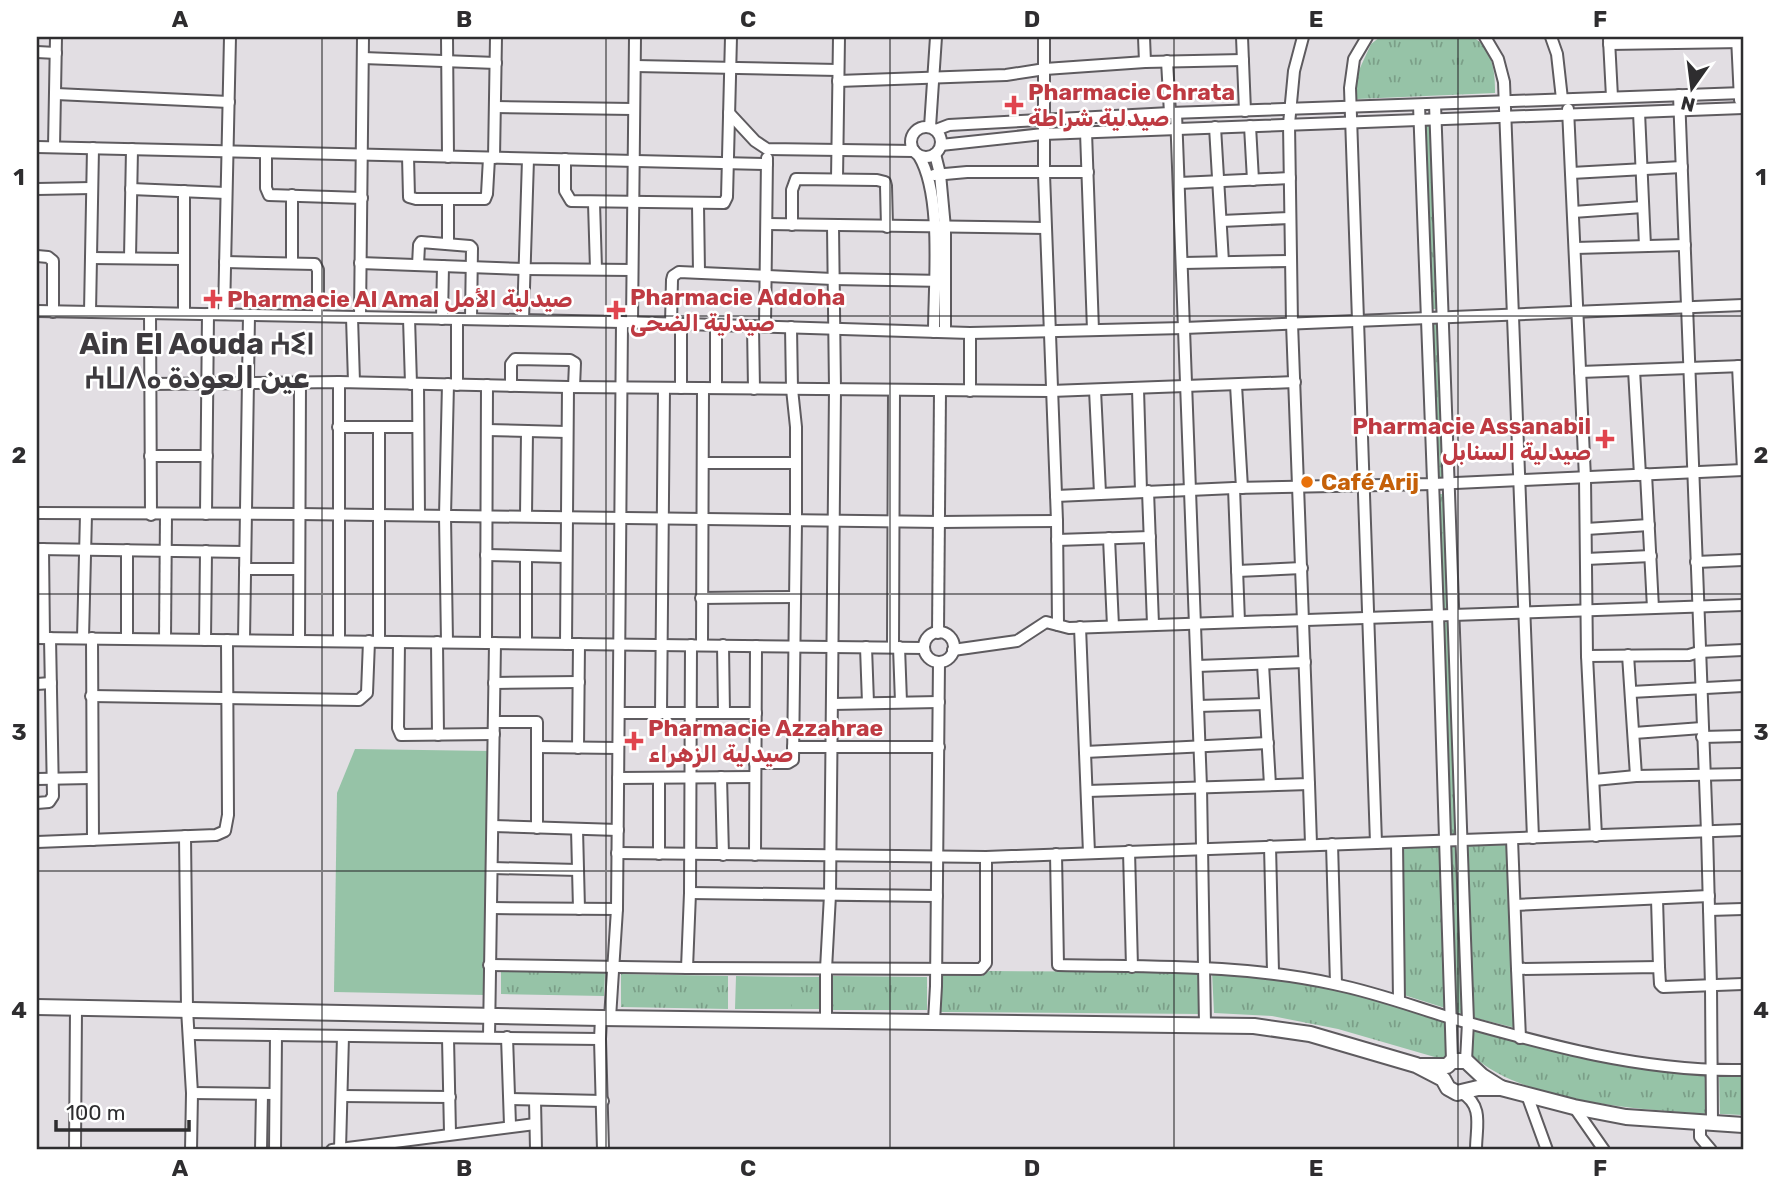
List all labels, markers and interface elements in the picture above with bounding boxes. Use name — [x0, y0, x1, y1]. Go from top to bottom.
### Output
text: A — [172, 5, 189, 33]
text: B — [456, 5, 472, 33]
text: C — [740, 5, 756, 33]
text: D — [1024, 5, 1040, 33]
text: E — [1309, 5, 1323, 33]
text: F — [1593, 5, 1607, 33]
north arrow — [1658, 52, 1728, 122]
place label: Pharmacie Chrata صيدلية شراطة — [1028, 78, 1235, 132]
text: N — [1679, 91, 1697, 117]
marker: Pharmacie Chrata صيدلية شراطة — [1006, 97, 1022, 113]
text: 1 — [13, 163, 25, 191]
text: 1 — [1755, 163, 1767, 191]
place label: Pharmacie Addoha صيدلية الضحى — [630, 283, 845, 337]
place label: Pharmacie Al Amal صيدلية الأمل — [227, 285, 573, 313]
marker: Pharmacie Al Amal صيدلية الأمل — [205, 291, 221, 307]
marker: Pharmacie Addoha صيدلية الضحى — [608, 302, 624, 318]
district label: Ain El Aouda ⵄⵉⵏ ⵄⵡⴷⴰ عين العودة — [79, 326, 315, 396]
place label: Pharmacie Assanabil صيدلية السنابل — [1352, 412, 1591, 466]
marker: Pharmacie Assanabil صيدلية السنابل — [1597, 431, 1613, 447]
text: 2 — [12, 441, 26, 469]
text: 2 — [1754, 441, 1768, 469]
place label: Café Arij — [1321, 468, 1419, 496]
marker: Café Arij — [1299, 474, 1315, 490]
place label: Pharmacie Azzahrae صيدلية الزهراء — [648, 714, 883, 768]
text: 3 — [11, 718, 27, 746]
text: 3 — [1753, 718, 1769, 746]
marker: Pharmacie Azzahrae صيدلية الزهراء — [626, 733, 642, 749]
text: 4 — [11, 996, 27, 1024]
text: 4 — [1753, 996, 1769, 1024]
scale bar — [56, 1089, 189, 1133]
text: 100 m — [66, 1100, 125, 1125]
text: A — [172, 1154, 189, 1182]
text: B — [456, 1154, 472, 1182]
text: C — [740, 1154, 756, 1182]
text: D — [1024, 1154, 1040, 1182]
text: E — [1309, 1154, 1323, 1182]
text: F — [1593, 1154, 1607, 1182]

